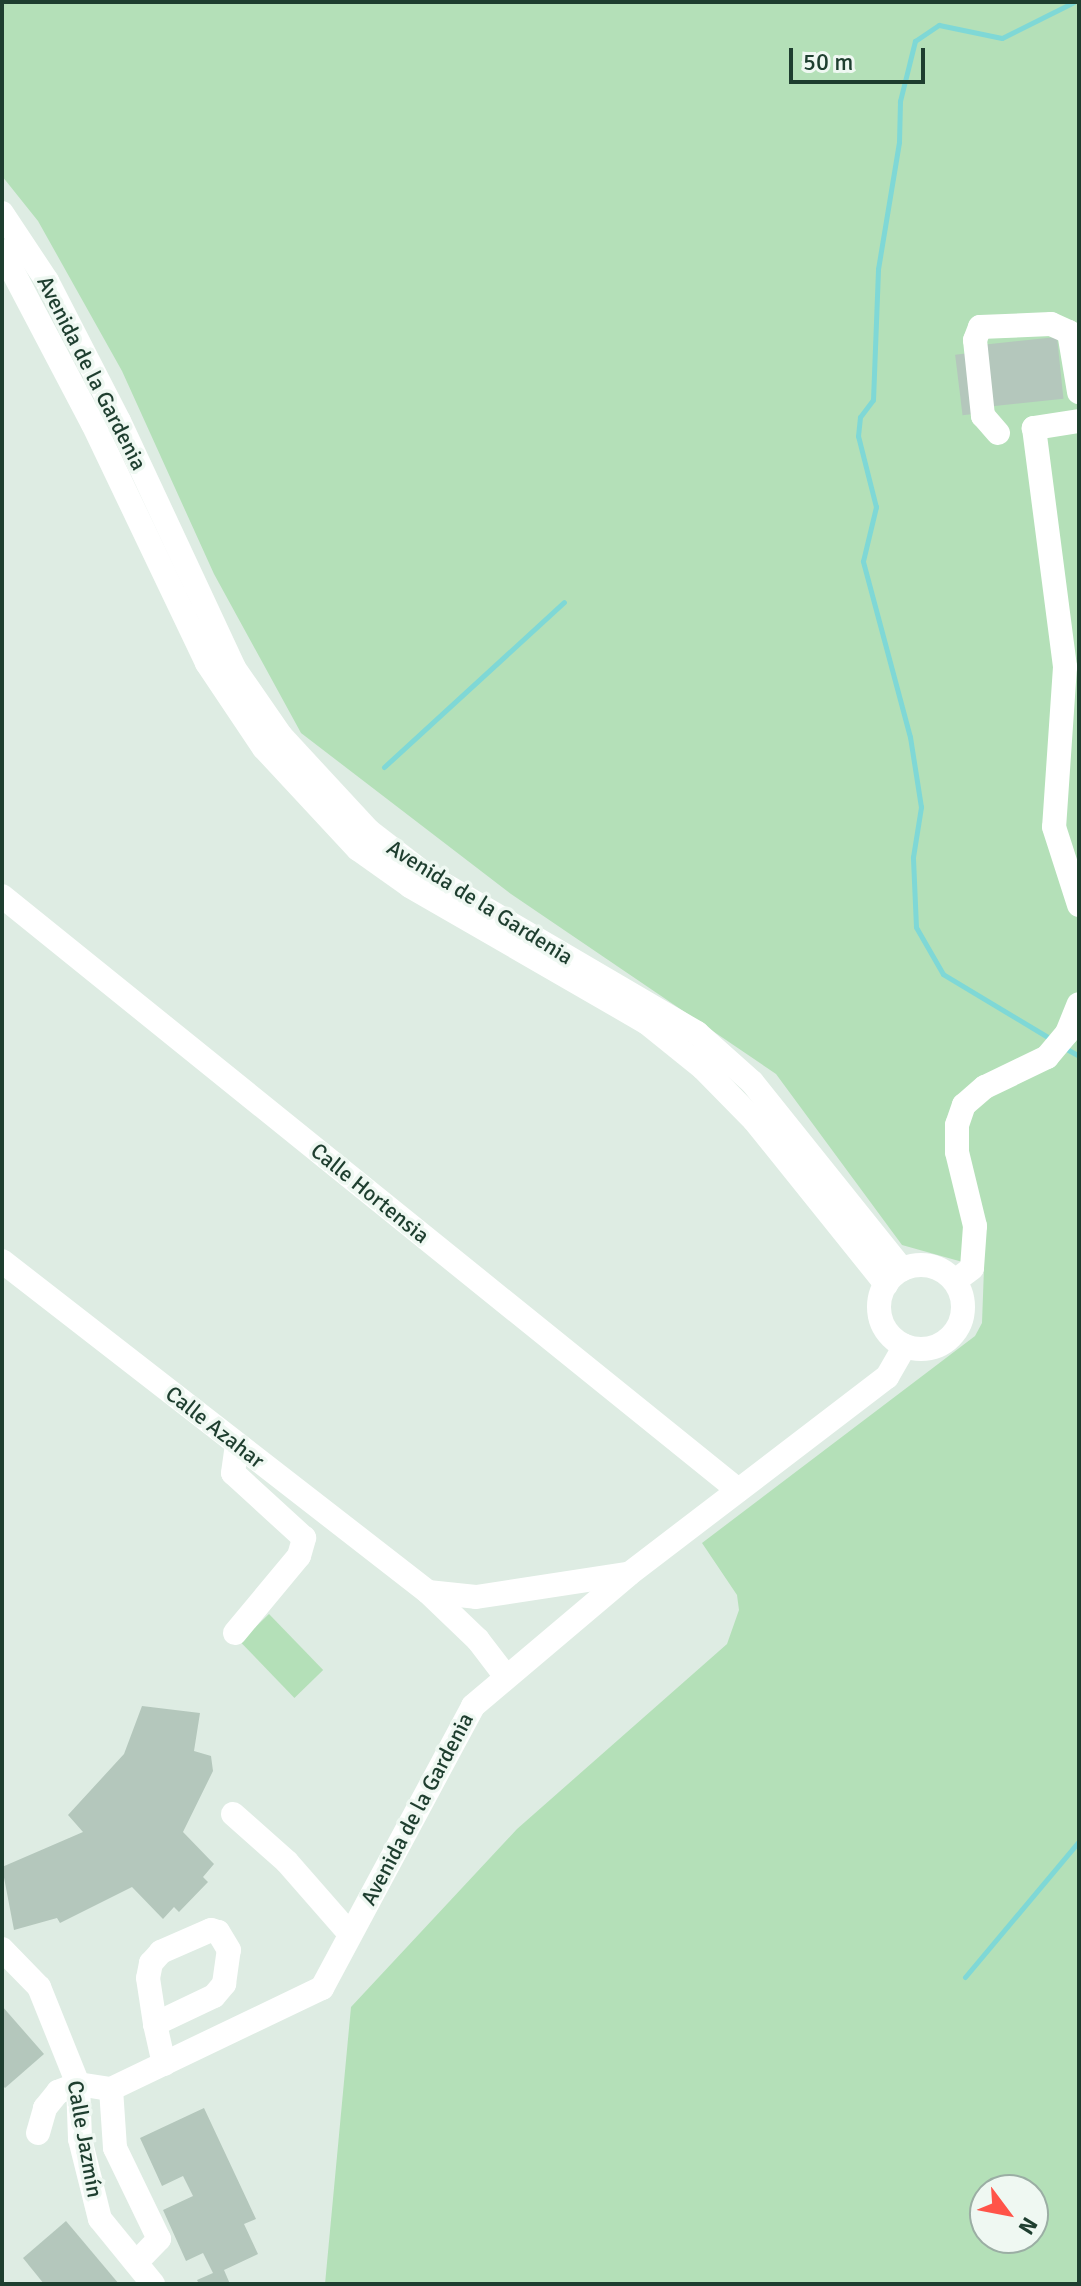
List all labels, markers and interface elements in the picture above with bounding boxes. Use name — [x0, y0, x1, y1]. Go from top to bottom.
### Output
scale bar — [793, 32, 929, 82]
text: 50 m — [803, 47, 853, 77]
street label: Avenida de la Gardenia — [32, 271, 152, 475]
street label: Avenida de la Gardenia — [382, 834, 578, 970]
street label: Calle Hortensia — [305, 1137, 435, 1249]
street label: Calle Azahar — [160, 1380, 270, 1474]
street label: Avenida de la Gardenia — [355, 1708, 479, 1910]
street label: Calle Jazmín — [62, 2078, 108, 2200]
north arrow — [969, 2174, 1049, 2254]
text: N — [1013, 2212, 1044, 2240]

